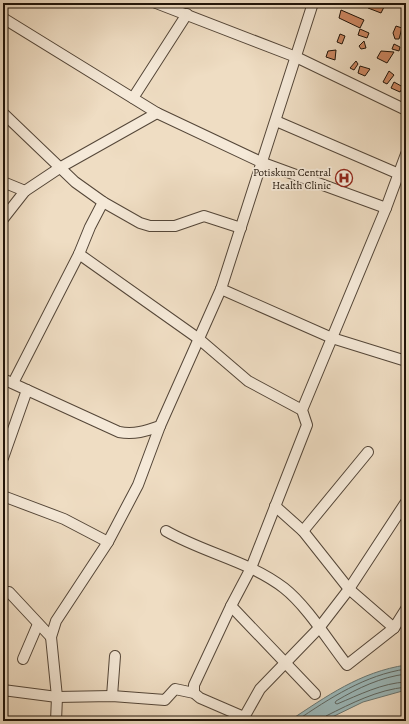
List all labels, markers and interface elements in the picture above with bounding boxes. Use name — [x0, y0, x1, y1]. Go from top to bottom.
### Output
place label: Potiskum Central Health Clinic — [253, 165, 331, 193]
hospital icon: Potiskum Central Health Clinic — [334, 168, 354, 188]

